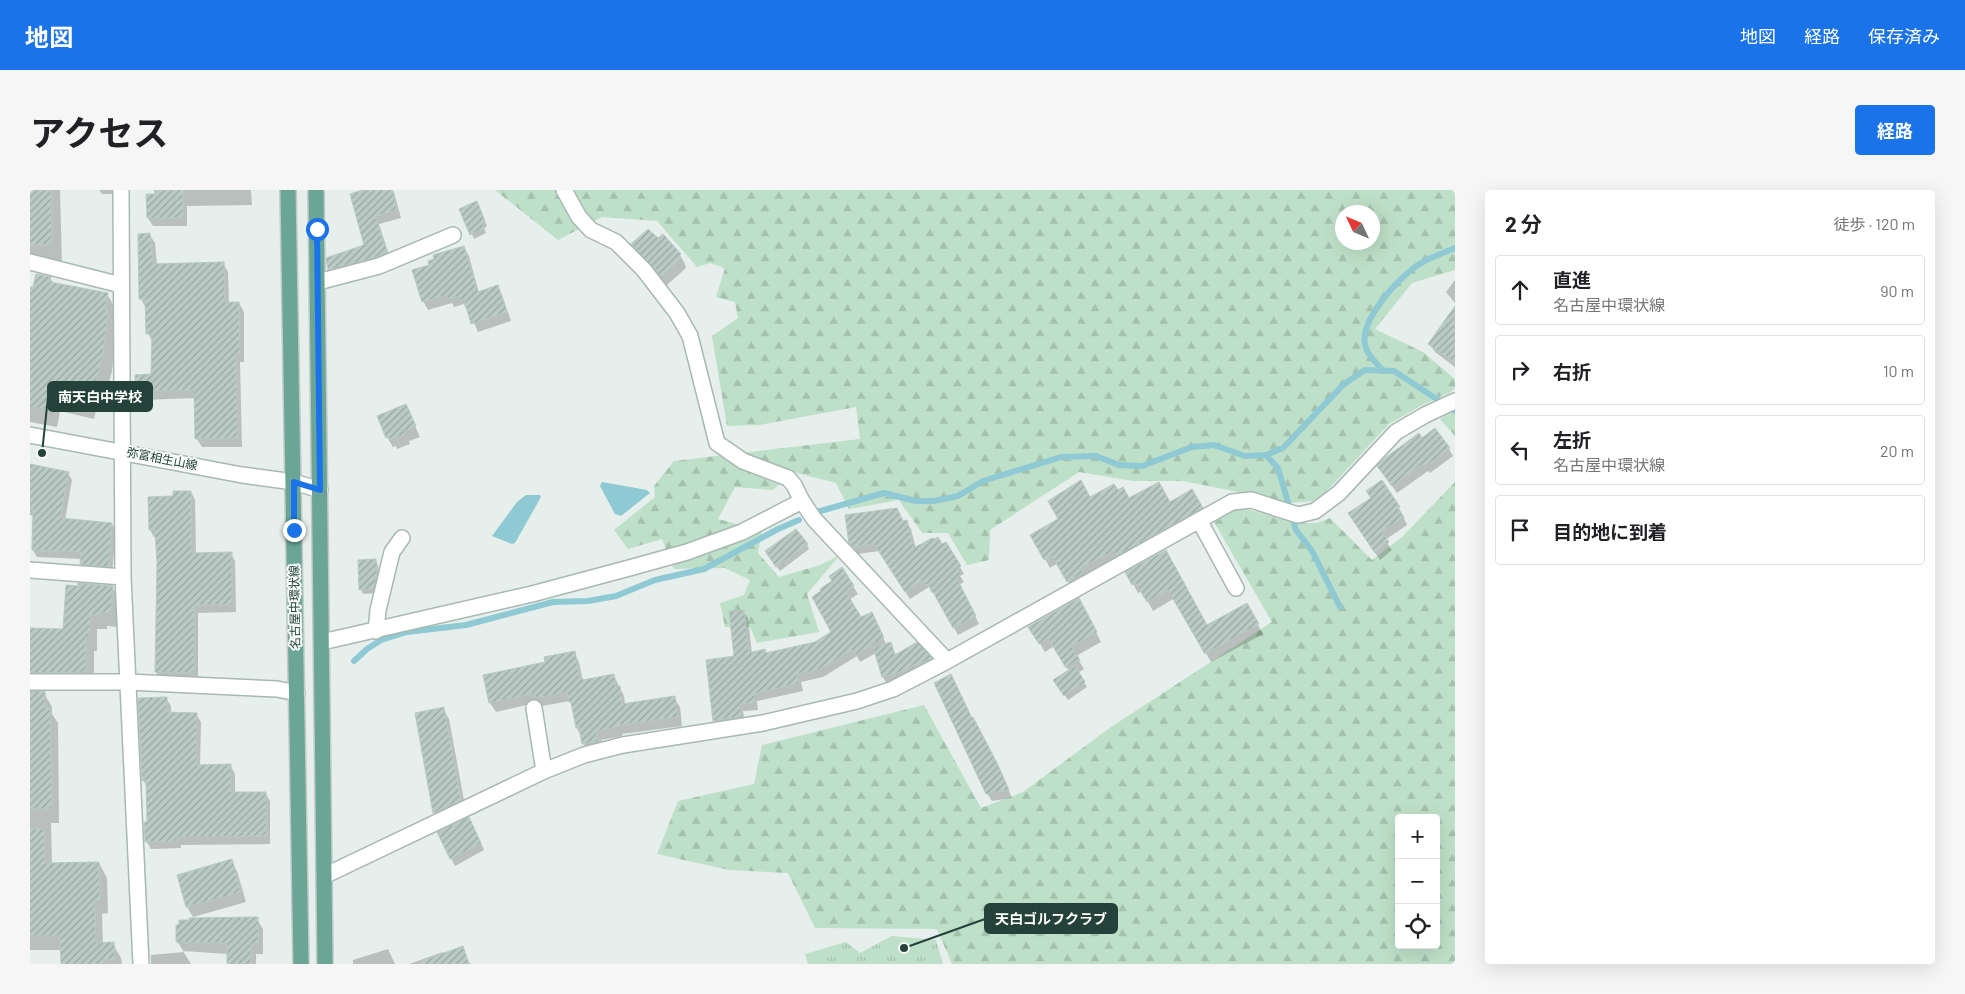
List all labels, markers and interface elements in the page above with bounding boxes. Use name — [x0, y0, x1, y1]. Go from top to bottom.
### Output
text: 地図 — [25, 22, 73, 51]
text: 地図 — [1740, 25, 1776, 47]
text: 経路 — [1804, 25, 1840, 47]
text: 保存済み — [1868, 25, 1940, 47]
button: 経路 — [1855, 105, 1935, 155]
text: アクセス — [30, 111, 168, 153]
north arrow — [1335, 205, 1380, 250]
text: 2 分 — [1505, 211, 1542, 236]
text: 徒歩 · 120 m — [1834, 214, 1915, 233]
route start — [306, 218, 329, 241]
text: 直進 — [1553, 268, 1591, 291]
icon: ahead — [1506, 276, 1534, 304]
text: 90 m — [1880, 281, 1914, 300]
text: 名古屋中環状線 — [1553, 295, 1665, 314]
icon: right — [1506, 356, 1534, 384]
text: 右折 — [1553, 360, 1591, 383]
text: 10 m — [1883, 361, 1914, 380]
callout: 南天白中学校 — [48, 382, 152, 411]
text: 南天白中学校 — [58, 388, 142, 405]
text: 左折 — [1553, 428, 1591, 451]
icon: left — [1506, 436, 1534, 464]
text: 20 m — [1880, 441, 1914, 460]
street label: 弥富相生山線 — [126, 444, 199, 472]
text: 名古屋中環状線 — [1553, 455, 1665, 474]
icon: arrive — [1506, 516, 1534, 544]
route end — [283, 519, 306, 542]
text: 目的地に到着 — [1553, 520, 1667, 543]
street label: 名古屋中環状線 — [286, 565, 302, 649]
map controls — [1395, 814, 1440, 949]
button: + — [1395, 814, 1440, 859]
button: − — [1395, 859, 1440, 904]
callout: 天白ゴルフクラブ — [985, 904, 1117, 933]
button: locate — [1395, 904, 1440, 949]
text: 天白ゴルフクラブ — [995, 910, 1107, 927]

